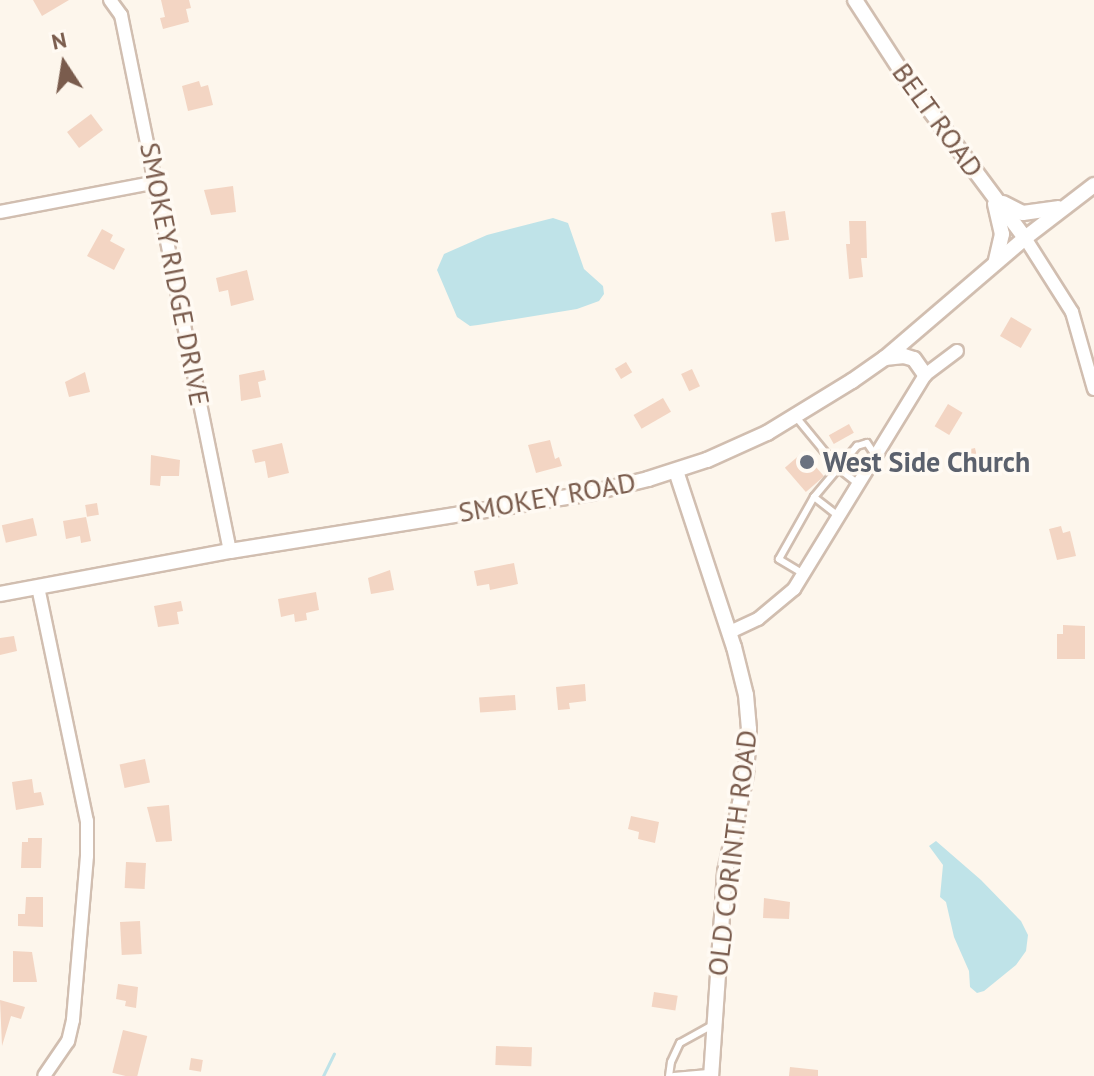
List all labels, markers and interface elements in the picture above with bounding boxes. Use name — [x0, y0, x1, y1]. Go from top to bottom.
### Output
north arrow — [24, 24, 104, 104]
text: N — [49, 25, 69, 56]
street label: BELT ROAD — [885, 56, 991, 184]
street label: SMOKEY RIDGE DRIVE — [133, 139, 217, 409]
place label: West Side Church — [823, 445, 1031, 479]
marker: West Side Church — [798, 453, 816, 471]
street label: SMOKEY ROAD — [455, 465, 639, 529]
street label: OLD CORINTH ROAD — [700, 728, 764, 978]

